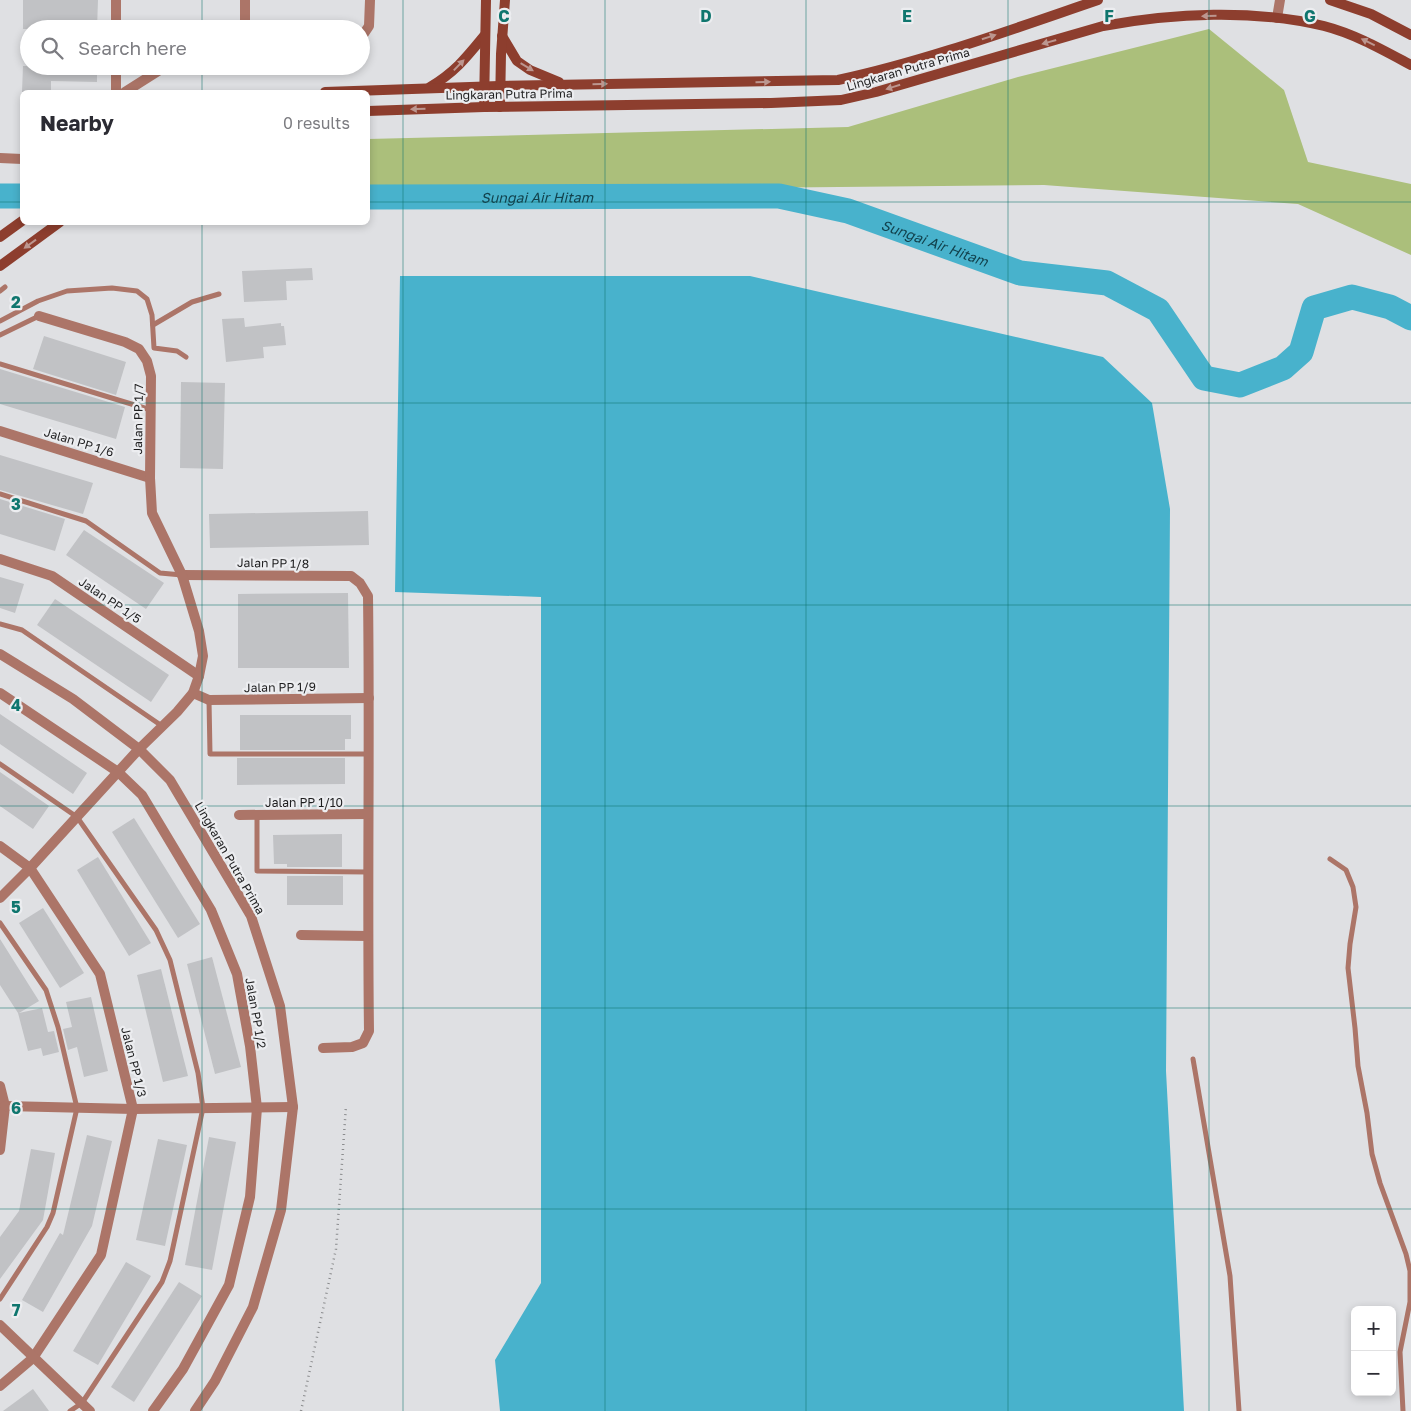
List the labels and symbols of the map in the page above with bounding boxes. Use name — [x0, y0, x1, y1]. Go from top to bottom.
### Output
text: C — [498, 6, 510, 26]
text: D — [700, 6, 712, 26]
text: E — [902, 6, 912, 26]
text: F — [1104, 6, 1114, 26]
text: G — [1304, 6, 1316, 26]
one-way arrow — [1201, 12, 1217, 20]
one-way arrow — [982, 32, 997, 40]
one-way arrow — [1042, 38, 1057, 46]
one-way arrow — [1361, 38, 1375, 46]
street label: Lingkaran Putra Prima — [845, 44, 971, 94]
one-way arrow — [453, 59, 465, 71]
one-way arrow — [521, 63, 534, 72]
one-way arrow — [755, 78, 771, 86]
one-way arrow — [593, 80, 609, 88]
one-way arrow — [886, 84, 901, 92]
street label: Lingkaran Putra Prima — [445, 85, 573, 103]
one-way arrow — [409, 106, 425, 114]
water label: Sungai Air Hitam — [481, 188, 594, 205]
water label: Sungai Air Hitam — [879, 215, 991, 270]
one-way arrow — [23, 239, 37, 249]
text: 2 — [11, 292, 21, 312]
street label: Jalan PP 1/7 — [130, 383, 146, 455]
street label: Jalan PP 1/6 — [42, 424, 116, 460]
text: 3 — [11, 494, 21, 514]
street label: Jalan PP 1/8 — [237, 555, 309, 571]
street label: Jalan PP 1/5 — [76, 574, 144, 626]
street label: Jalan PP 1/9 — [244, 679, 316, 695]
text: 4 — [11, 695, 21, 715]
street label: Jalan PP 1/10 — [265, 795, 343, 810]
street label: Lingkaran Putra Prima — [192, 799, 268, 917]
text: 5 — [11, 897, 21, 917]
street label: Jalan PP 1/2 — [242, 976, 270, 1050]
street label: Jalan PP 1/3 — [118, 1025, 150, 1099]
text: 6 — [11, 1098, 21, 1118]
text: 7 — [12, 1300, 21, 1320]

